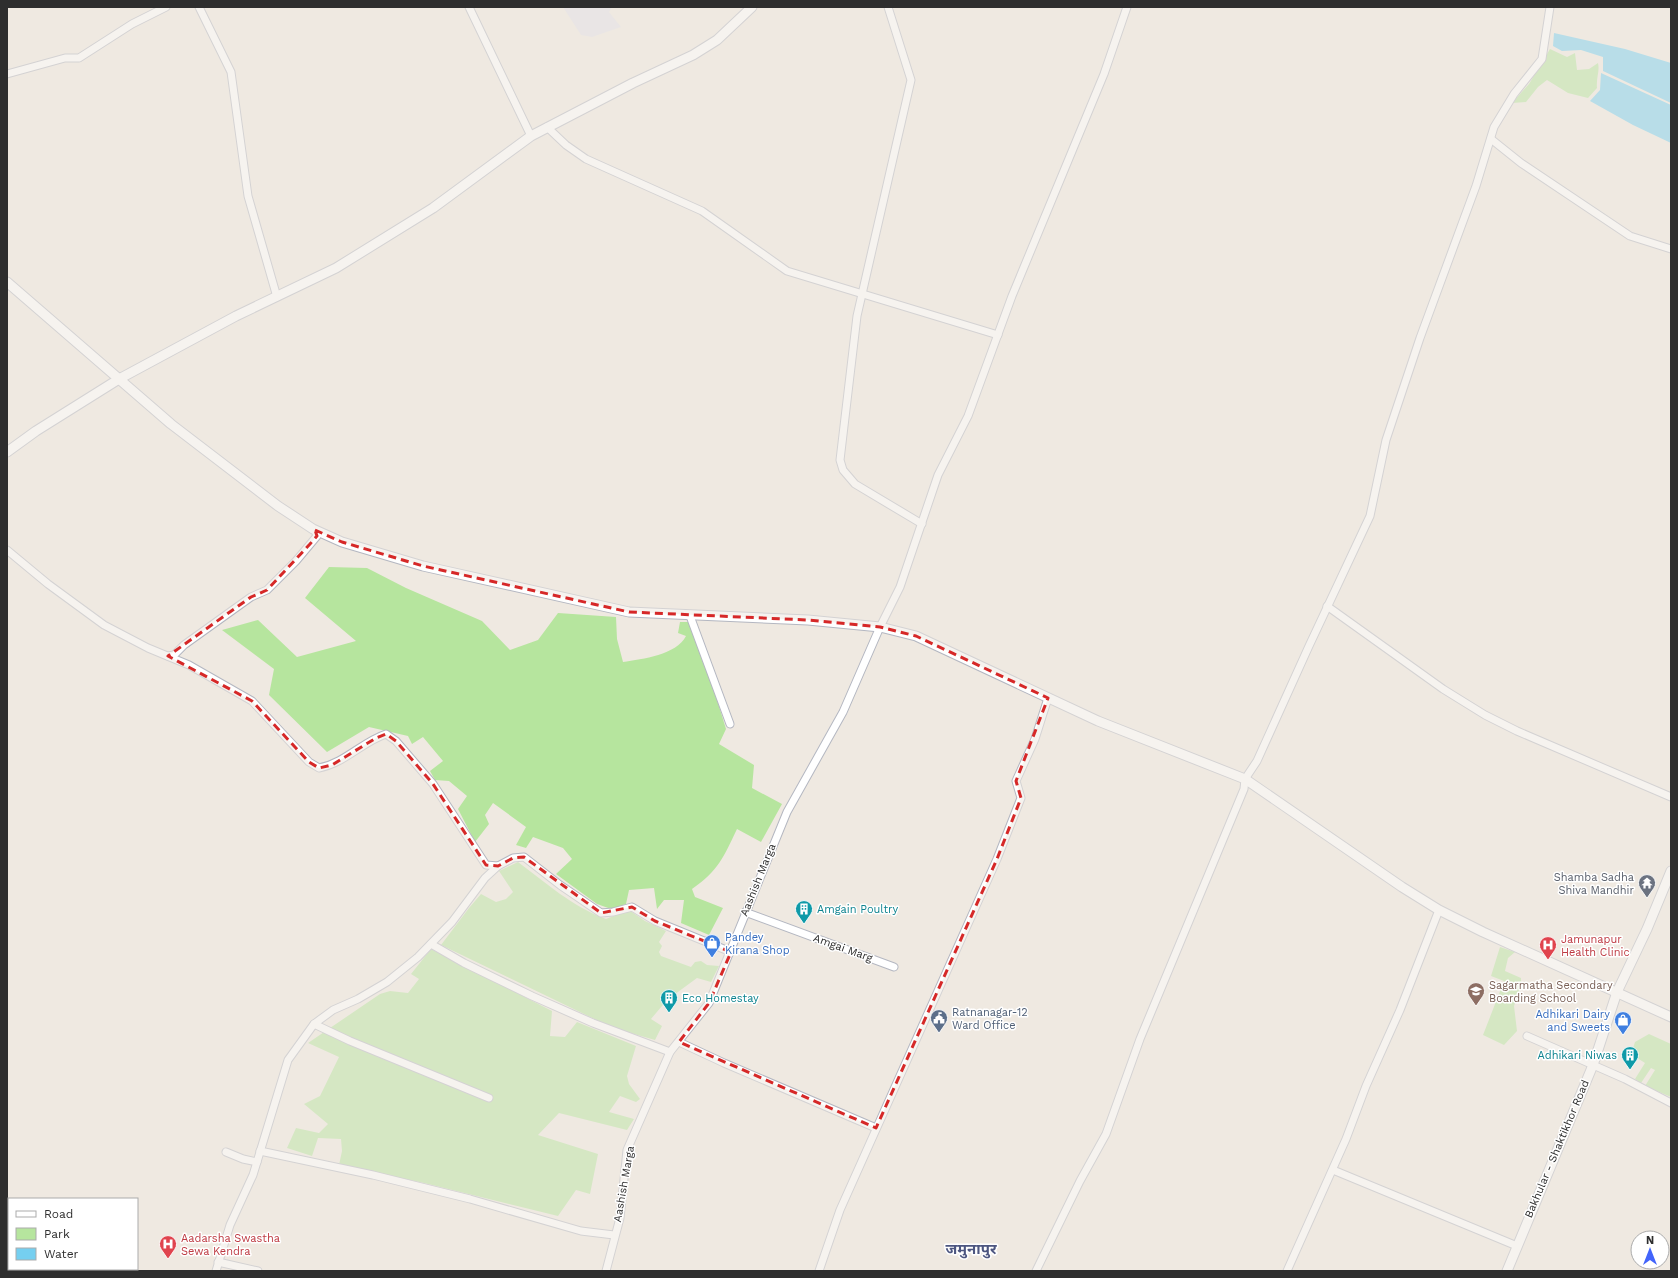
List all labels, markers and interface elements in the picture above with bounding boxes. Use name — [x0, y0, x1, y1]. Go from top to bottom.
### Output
street label: Aashish Marga — [738, 842, 778, 918]
place label: Shamba Sadha Shiva Mandhir — [1554, 871, 1635, 897]
temple icon: Shamba Sadha Shiva Mandhir — [1637, 873, 1657, 898]
building icon: Amgain Poultry — [794, 899, 814, 924]
place label: Amgain Poultry — [817, 903, 899, 916]
place label: Pandey Kirana Shop — [725, 931, 790, 957]
street label: Amgai Marg — [812, 931, 875, 965]
shop icon: Pandey Kirana Shop — [702, 933, 722, 958]
place label: Jamunapur Health Clinic — [1561, 933, 1630, 959]
hospital icon: Jamunapur Health Clinic — [1538, 935, 1558, 960]
place label: Sagarmatha Secondary Boarding School — [1489, 979, 1613, 1005]
school or university icon: Sagarmatha Secondary Boarding School — [1466, 981, 1486, 1006]
building icon: Eco Homestay — [659, 988, 679, 1013]
place label: Eco Homestay — [682, 992, 759, 1005]
place label: Ratnanagar-12 Ward Office — [952, 1006, 1028, 1032]
public building icon: Ratnanagar-12 Ward Office — [929, 1008, 949, 1033]
place label: Adhikari Dairy and Sweets — [1535, 1008, 1610, 1034]
shop icon: Adhikari Dairy and Sweets — [1613, 1010, 1633, 1035]
building icon: Adhikari Niwas — [1620, 1045, 1640, 1070]
place label: Adhikari Niwas — [1538, 1049, 1617, 1062]
street label: Bakhular - Shaktikhor Road — [1522, 1078, 1592, 1220]
street label: Aashish Marga — [611, 1145, 637, 1223]
legend — [8, 1198, 138, 1270]
text: Road — [44, 1207, 73, 1221]
text: Park — [44, 1227, 70, 1241]
north arrow — [1630, 1230, 1670, 1270]
place label: Aadarsha Swastha Sewa Kendra — [181, 1232, 280, 1258]
hospital icon: Aadarsha Swastha Sewa Kendra — [158, 1234, 178, 1259]
text: N — [1646, 1234, 1654, 1247]
district label: जमुनापुर — [945, 1240, 997, 1259]
text: Water — [44, 1247, 79, 1261]

